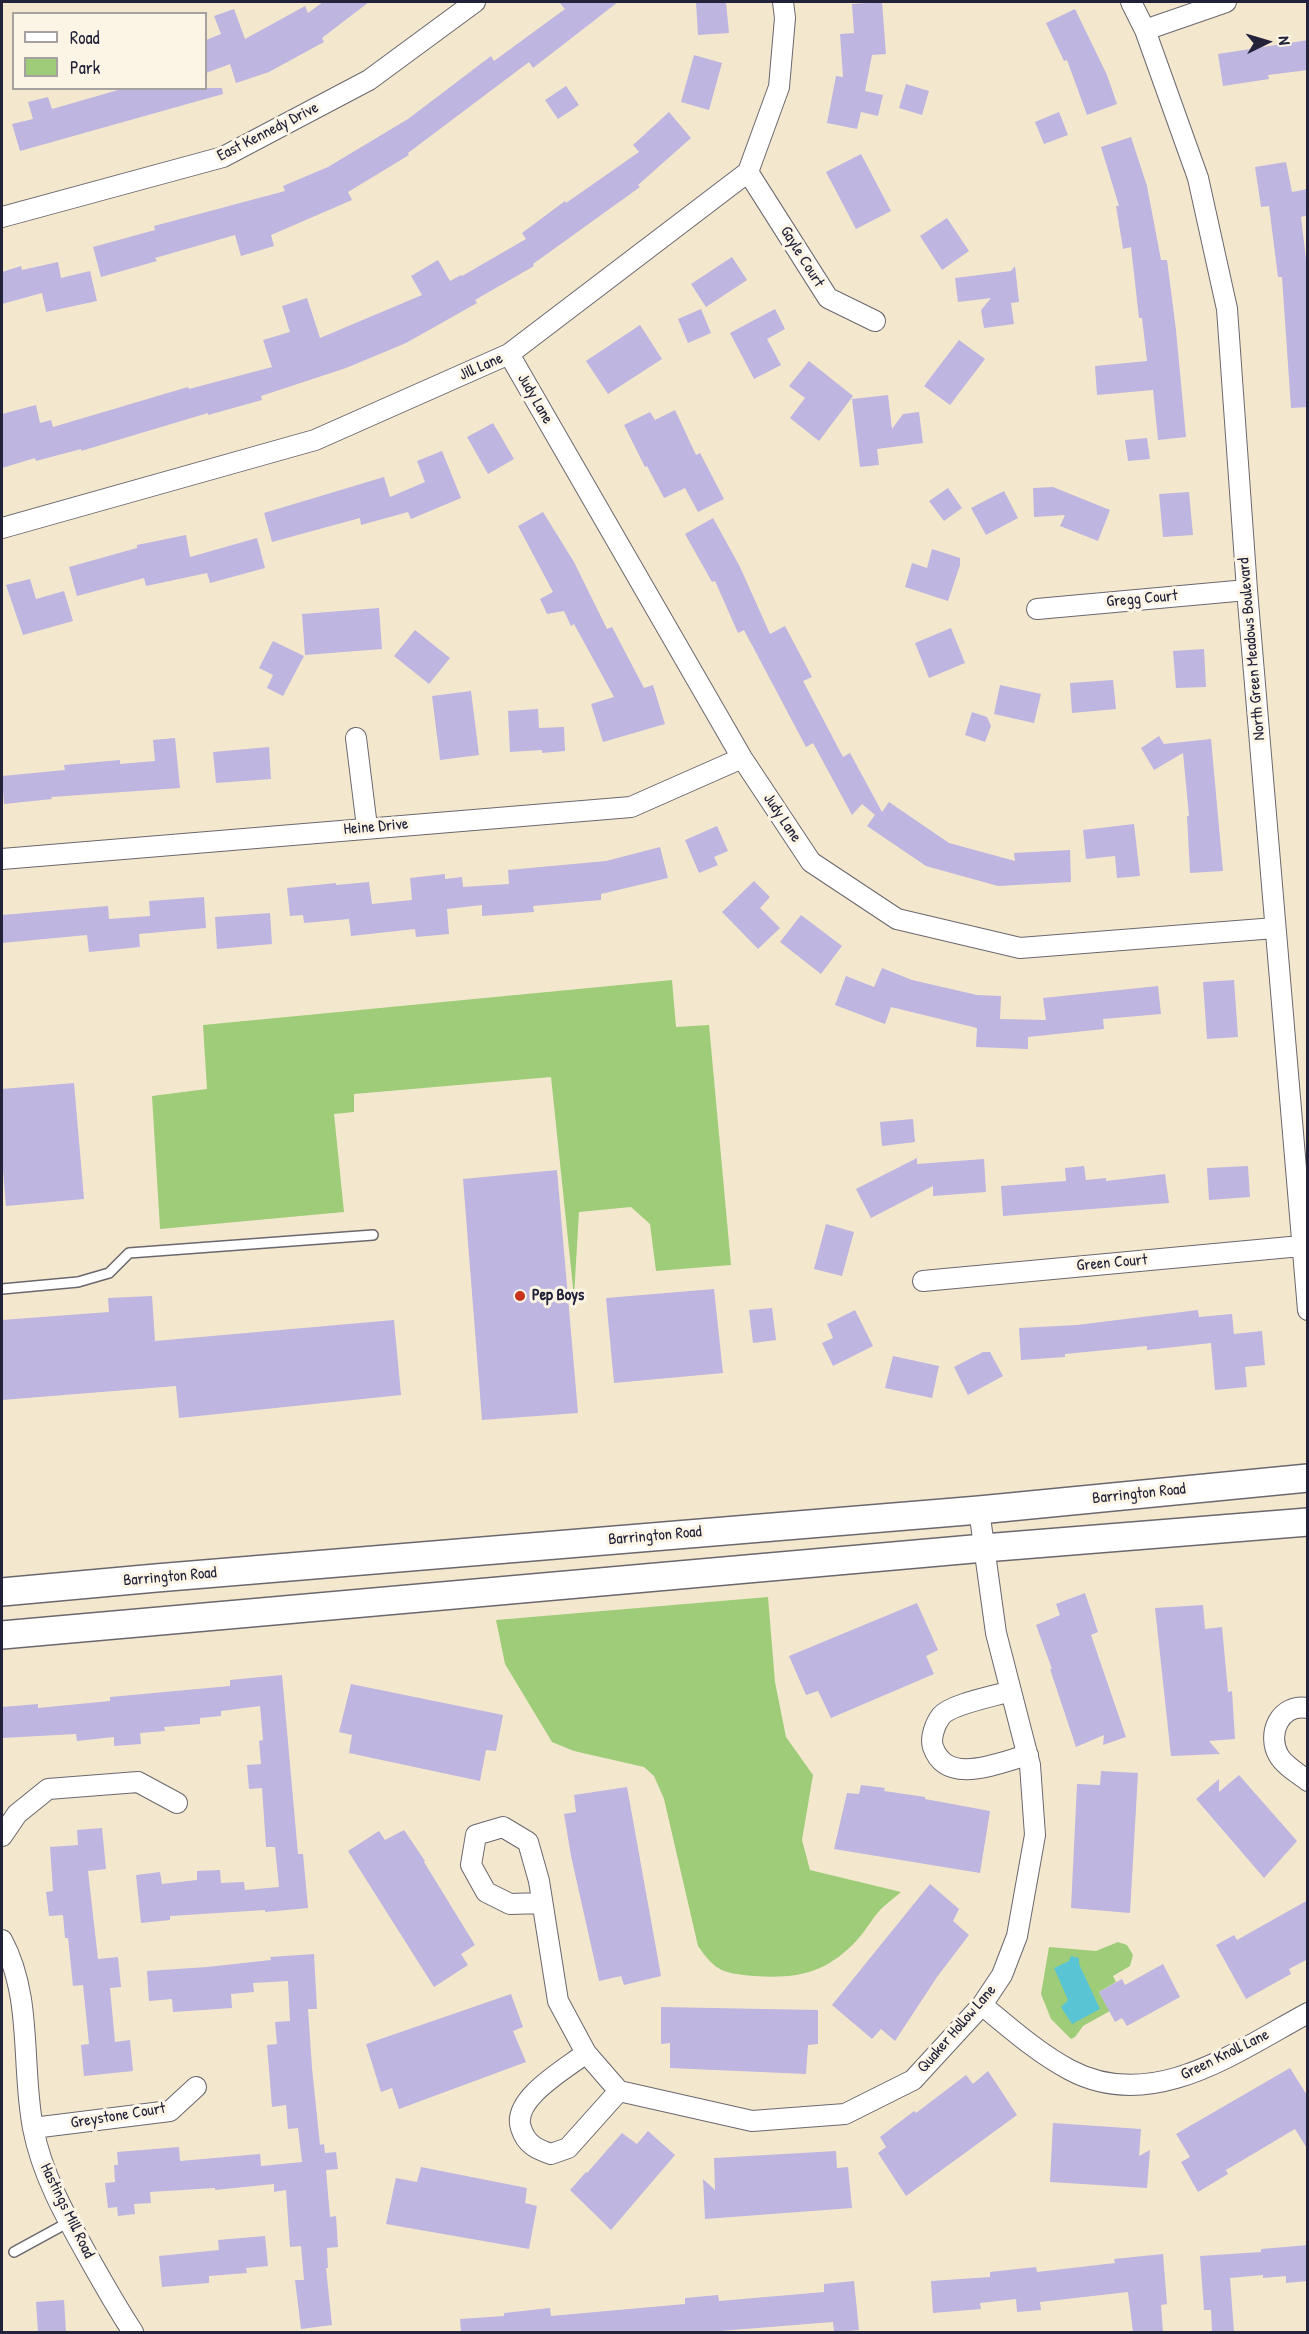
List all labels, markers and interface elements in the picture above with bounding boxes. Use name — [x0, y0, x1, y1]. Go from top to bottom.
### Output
legend — [12, 12, 207, 90]
north arrow — [1237, 12, 1297, 72]
text: Road — [70, 25, 100, 50]
text: N — [1274, 35, 1296, 46]
text: Park — [70, 55, 100, 80]
street label: East Kennedy Drive — [214, 98, 322, 166]
street label: Gayle Court — [776, 223, 828, 291]
street label: Jill Lane — [456, 349, 506, 385]
street label: Judy Lane — [513, 370, 557, 428]
street label: North Green Meadows Boulevard — [1234, 557, 1270, 741]
street label: Gregg Court — [1106, 586, 1178, 612]
street label: Judy Lane — [759, 790, 805, 846]
street label: Heine Drive — [343, 815, 409, 839]
street label: Green Court — [1076, 1250, 1148, 1276]
place label: Pep Boys — [532, 1286, 584, 1306]
marker: Pep Boys — [513, 1289, 527, 1303]
street label: Barrington Road — [1091, 1480, 1187, 1508]
street label: Barrington Road — [607, 1522, 703, 1550]
street label: Barrington Road — [122, 1563, 218, 1591]
street label: Quaker Hollow Lane — [914, 1981, 1000, 2077]
street label: Green Knoll Lane — [1178, 2025, 1272, 2085]
street label: Greystone Court — [69, 2099, 167, 2133]
street label: Hastings Mill Road — [36, 2160, 98, 2262]

